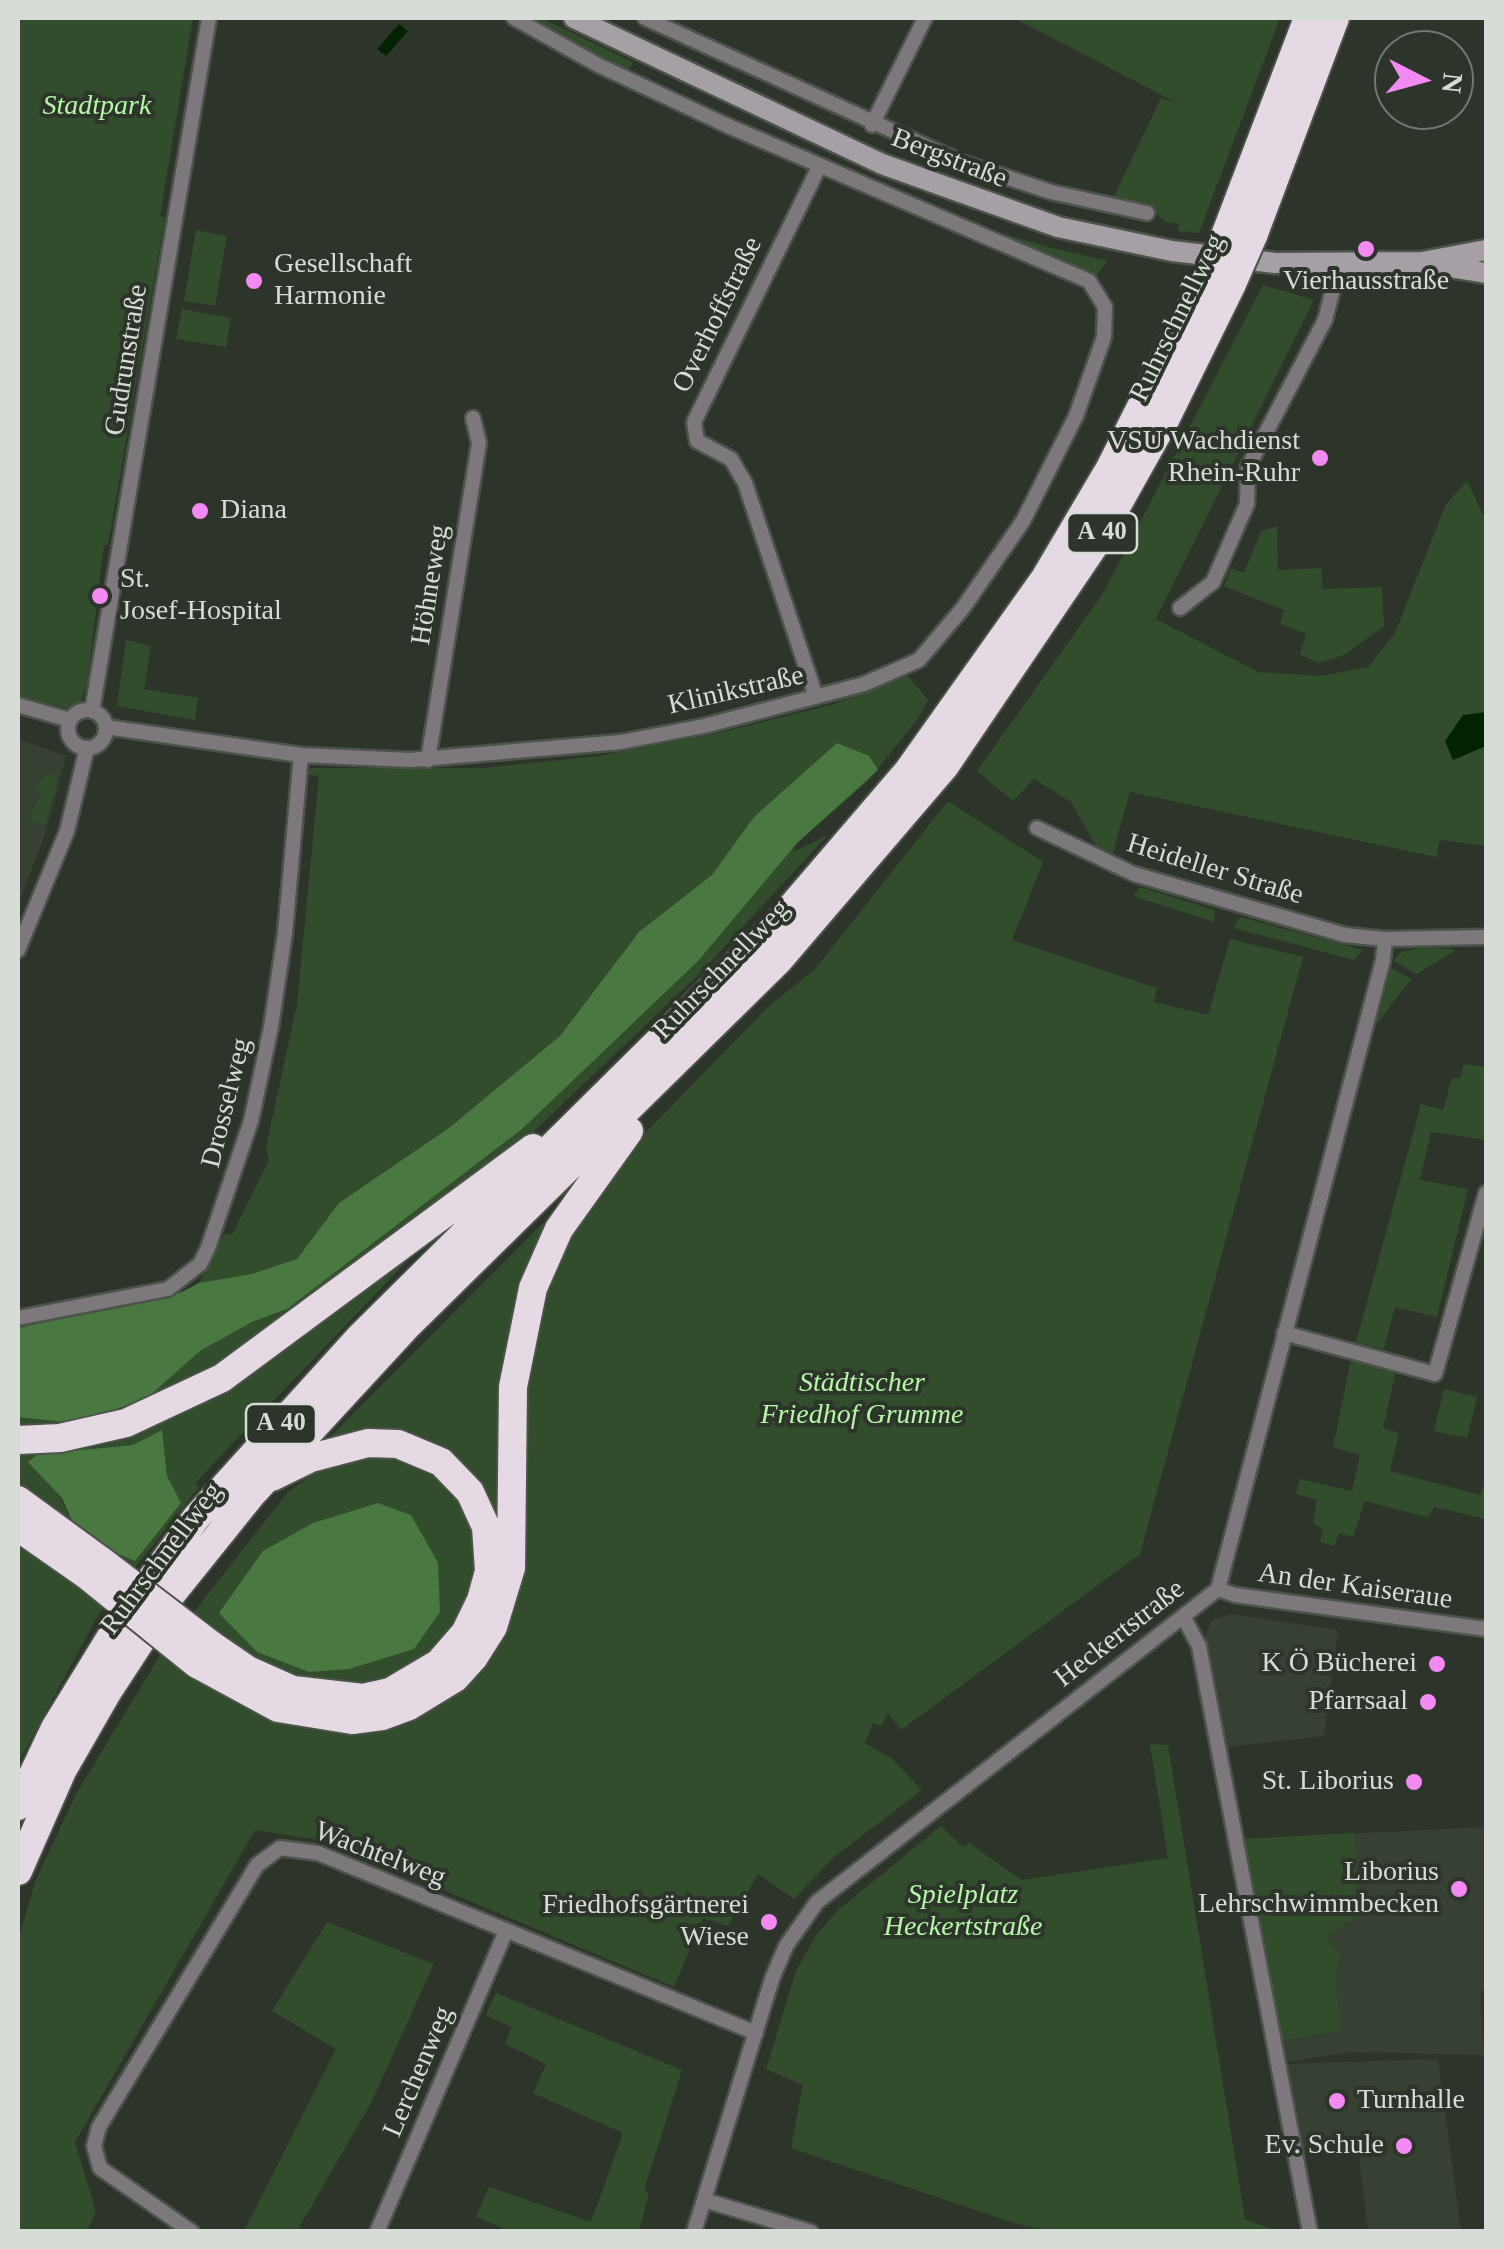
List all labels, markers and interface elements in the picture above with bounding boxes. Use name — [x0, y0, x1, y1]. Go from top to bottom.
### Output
north arrow — [1374, 30, 1474, 130]
text: N — [1436, 71, 1469, 95]
park label: Stadtpark — [43, 90, 151, 124]
street label: Bergstraße — [887, 122, 1011, 196]
street label: Ruhrschnellweg — [1123, 229, 1233, 407]
street label: Overhoffstraße — [666, 232, 770, 398]
marker: Vierhausstraße — [1355, 238, 1377, 260]
place label: Gesellschaft Harmonie — [274, 248, 412, 314]
place label: Vierhausstraße — [1283, 265, 1449, 299]
marker: Gesellschaft Harmonie — [243, 270, 265, 292]
street label: Gudrunstraße — [98, 282, 156, 438]
place label: VSU Wachdienst Rhein-Ruhr — [1107, 425, 1300, 491]
marker: VSU Wachdienst Rhein-Ruhr — [1309, 447, 1331, 469]
place label: Diana — [220, 494, 287, 528]
marker: Diana — [189, 500, 211, 522]
road number: A 40 — [1067, 513, 1137, 553]
street label: Höhneweg — [405, 522, 457, 648]
place label: St. Josef-Hospital — [120, 563, 282, 629]
marker: St. Josef-Hospital — [89, 585, 111, 607]
street label: Klinikstraße — [665, 659, 807, 723]
street label: Heideller Straße — [1123, 827, 1307, 913]
street label: Ruhrschnellweg — [647, 893, 797, 1047]
street label: Drosselweg — [195, 1035, 259, 1171]
park label: Städtischer Friedhof Grumme — [761, 1367, 963, 1433]
road number: A 40 — [246, 1404, 316, 1444]
street label: Ruhrschnellweg — [94, 1476, 230, 1642]
street label: An der Kaiseraue — [1256, 1557, 1454, 1617]
street label: Heckertstraße — [1048, 1573, 1192, 1695]
place label: K Ö Bücherei — [1261, 1647, 1417, 1681]
marker: K Ö Bücherei — [1426, 1653, 1448, 1675]
place label: Pfarrsaal — [1308, 1685, 1408, 1719]
marker: Pfarrsaal — [1417, 1691, 1439, 1713]
place label: St. Liborius — [1262, 1765, 1394, 1799]
marker: St. Liborius — [1403, 1771, 1425, 1793]
street label: Wachtelweg — [310, 1815, 450, 1895]
place label: Liborius Lehrschwimmbecken — [1198, 1856, 1439, 1922]
marker: Liborius Lehrschwimmbecken — [1448, 1878, 1470, 1900]
park label: Spielplatz Heckertstraße — [884, 1879, 1042, 1945]
place label: Friedhofsgärtnerei Wiese — [542, 1889, 749, 1955]
marker: Friedhofsgärtnerei Wiese — [758, 1911, 780, 1933]
street label: Lerchenweg — [377, 2002, 461, 2142]
place label: Turnhalle — [1357, 2084, 1465, 2118]
marker: Turnhalle — [1326, 2090, 1348, 2112]
place label: Ev. Schule — [1265, 2129, 1384, 2163]
marker: Ev. Schule — [1393, 2135, 1415, 2157]

